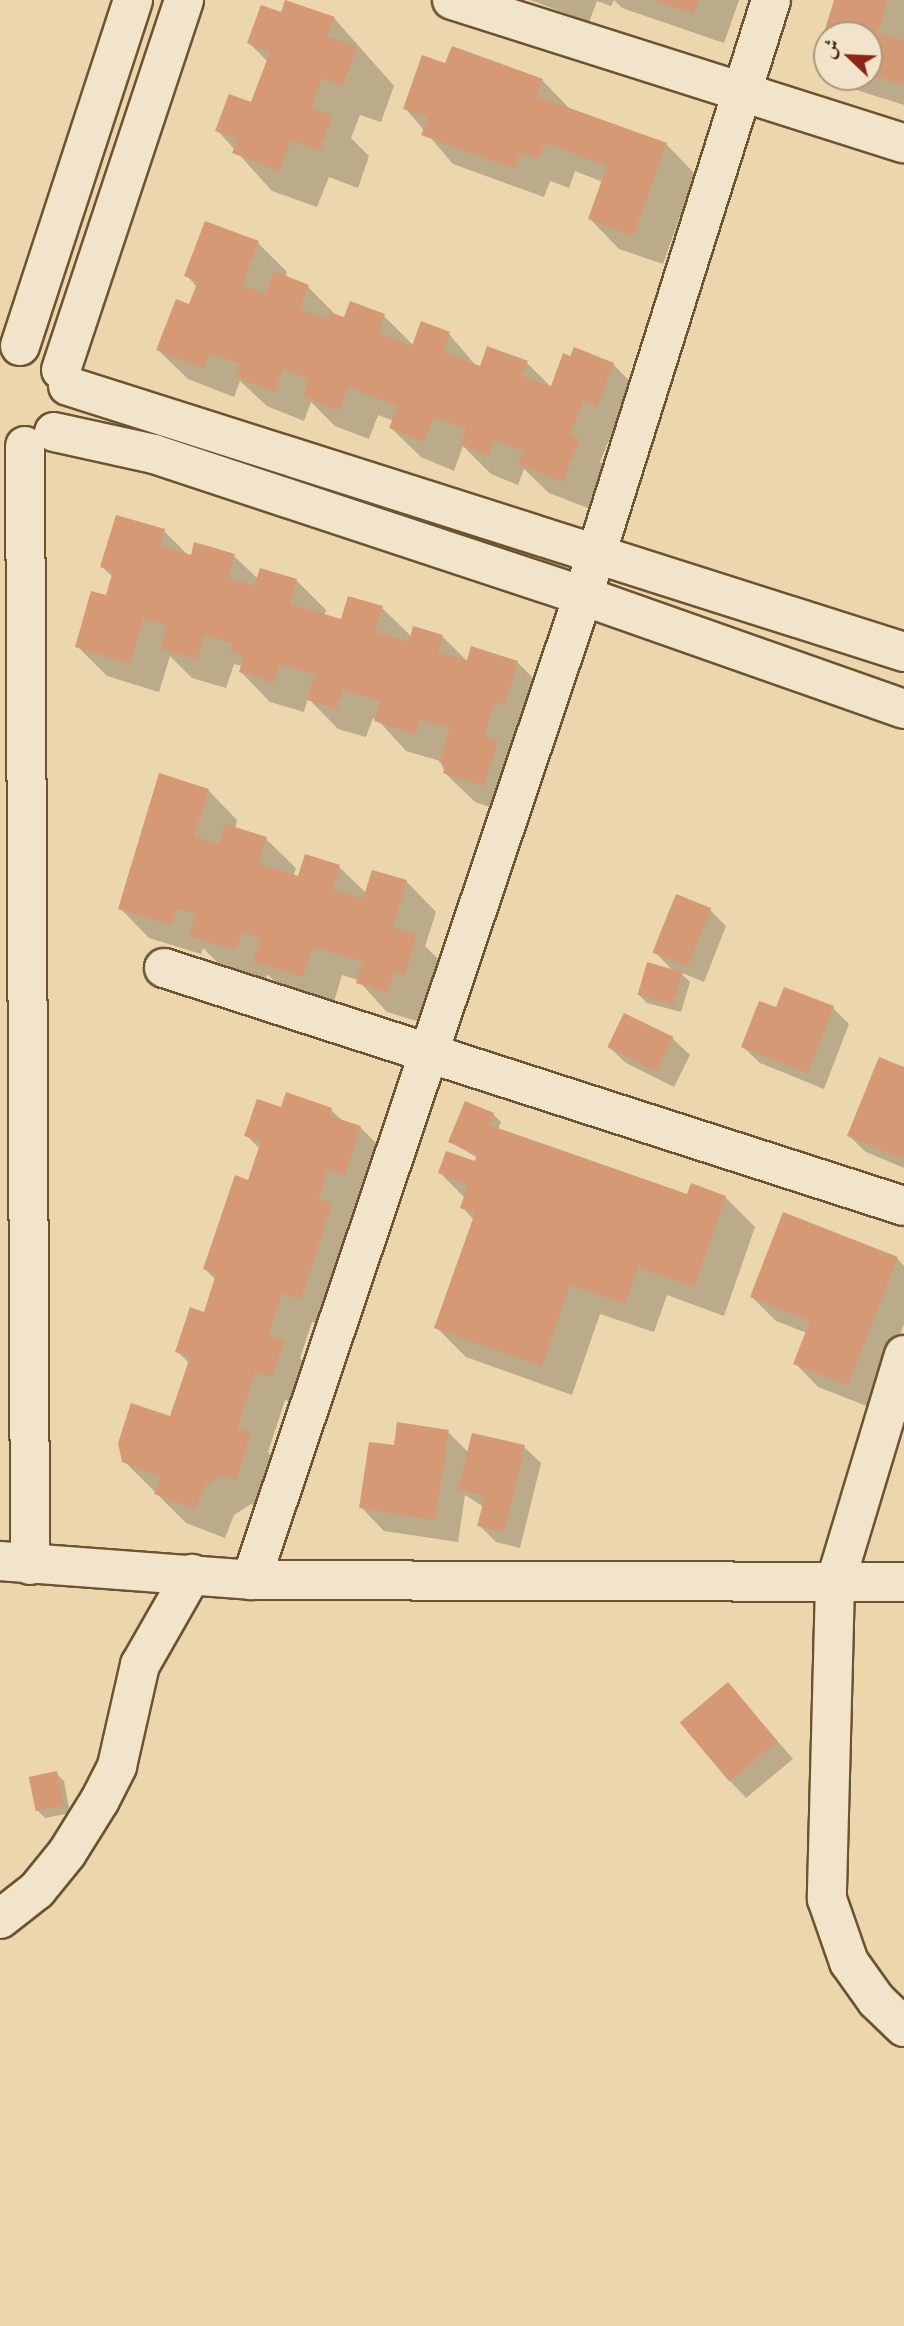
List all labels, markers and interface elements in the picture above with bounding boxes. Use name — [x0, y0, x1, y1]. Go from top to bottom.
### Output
north arrow — [813, 21, 883, 91]
text: ش — [815, 35, 846, 62]

